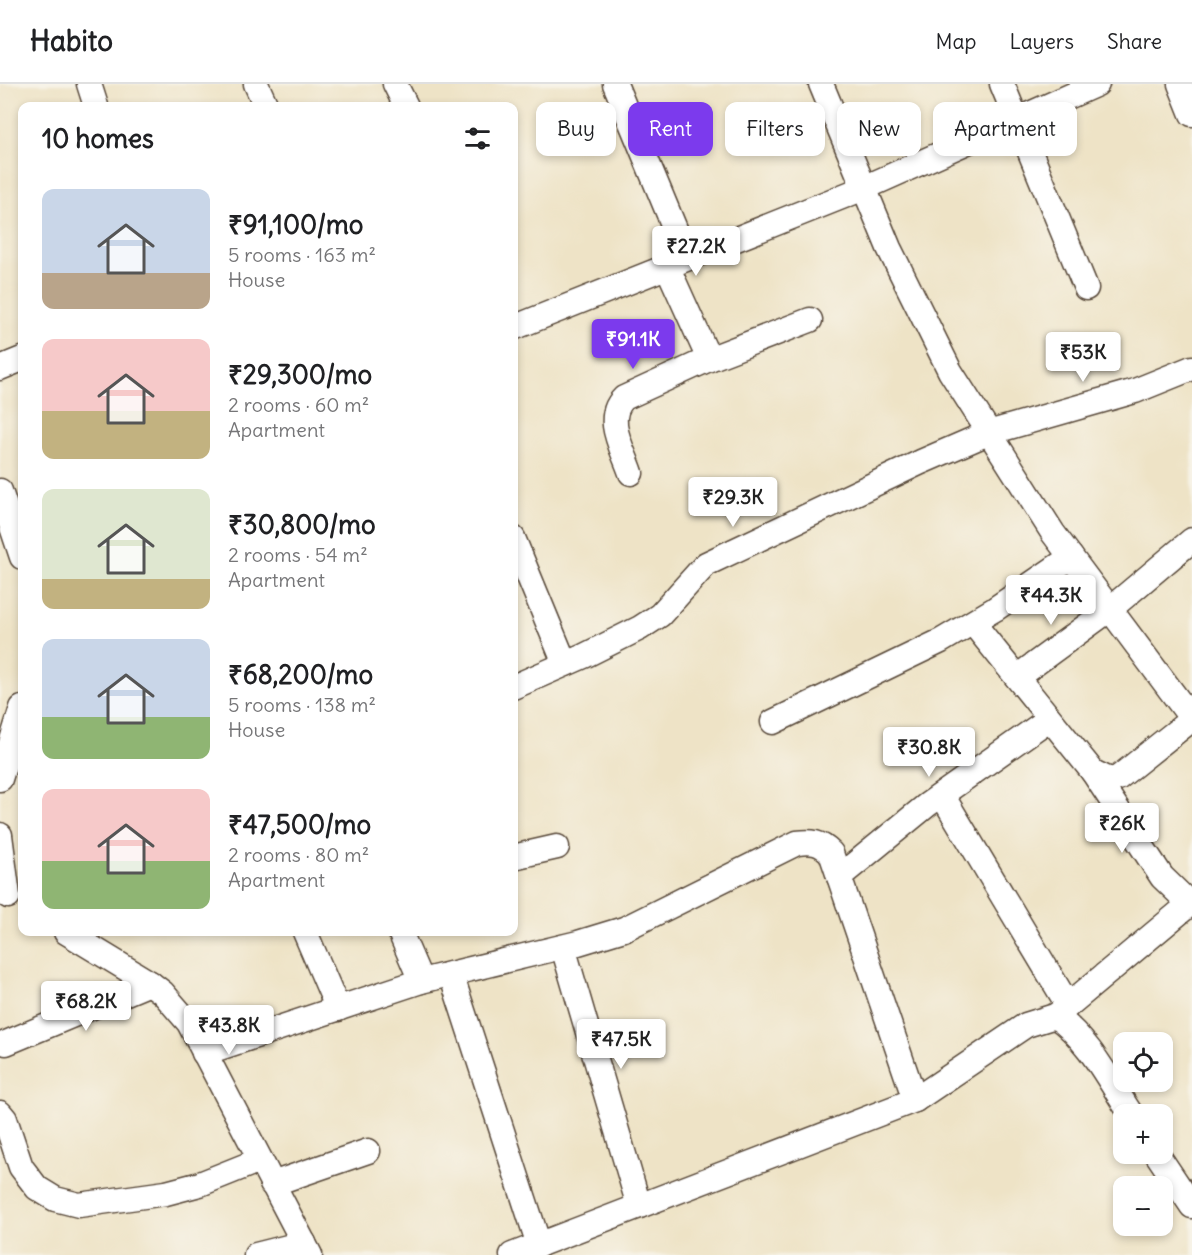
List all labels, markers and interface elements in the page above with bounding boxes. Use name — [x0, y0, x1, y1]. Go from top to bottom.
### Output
text: Habito — [30, 23, 113, 59]
text: Map — [936, 28, 976, 55]
text: Layers — [1009, 28, 1074, 55]
text: Share — [1107, 28, 1162, 55]
chip: Buy — [536, 102, 616, 156]
chip: Rent — [628, 102, 713, 156]
chip: Filters — [725, 102, 825, 156]
chip: New — [837, 102, 921, 156]
chip: Apartment — [933, 102, 1077, 156]
text: 10 homes — [42, 122, 154, 155]
icon: filters — [461, 122, 494, 155]
text: ₹91,100/mo — [228, 208, 363, 241]
icon: home — [90, 213, 162, 285]
pin: ₹27.2K — [647, 226, 745, 277]
text: ₹27.2K — [666, 233, 726, 258]
text: 5 rooms · 163 m² — [228, 242, 376, 267]
text: House — [228, 267, 285, 292]
pin: ₹91.1K — [584, 319, 682, 370]
text: ₹91.1K — [606, 326, 660, 351]
pin: ₹53K — [1047, 332, 1119, 383]
text: ₹53K — [1060, 339, 1106, 364]
text: ₹29,300/mo — [228, 358, 372, 391]
icon: home — [90, 363, 162, 435]
text: 2 rooms · 60 m² — [228, 392, 369, 417]
text: Apartment — [228, 417, 325, 442]
pin: ₹29.3K — [684, 477, 782, 528]
text: ₹29.3K — [702, 484, 764, 509]
text: ₹30,800/mo — [228, 508, 376, 541]
icon: home — [90, 513, 162, 585]
text: 2 rooms · 54 m² — [228, 542, 368, 567]
text: Apartment — [228, 567, 325, 592]
pin: ₹44.3K — [1002, 575, 1100, 626]
text: ₹44.3K — [1020, 582, 1082, 607]
text: ₹68,200/mo — [228, 658, 373, 691]
icon: home — [90, 663, 162, 735]
text: 5 rooms · 138 m² — [228, 692, 376, 717]
text: House — [228, 717, 285, 742]
pin: ₹30.8K — [880, 727, 978, 778]
text: ₹30.8K — [897, 734, 961, 759]
pin: ₹26K — [1086, 803, 1158, 854]
text: ₹47,500/mo — [228, 808, 371, 841]
text: ₹26K — [1099, 810, 1145, 835]
icon: home — [90, 813, 162, 885]
text: 2 rooms · 80 m² — [228, 842, 369, 867]
text: Apartment — [228, 867, 325, 892]
pin: ₹68.2K — [37, 981, 135, 1032]
text: ₹68.2K — [55, 988, 117, 1013]
pin: ₹43.8K — [180, 1005, 278, 1056]
text: ₹43.8K — [198, 1012, 260, 1037]
pin: ₹47.5K — [572, 1019, 670, 1070]
text: ₹47.5K — [591, 1026, 651, 1051]
map controls — [1113, 1032, 1173, 1236]
button: locate — [1113, 1032, 1173, 1092]
button: + — [1113, 1104, 1173, 1164]
button: − — [1113, 1176, 1173, 1236]

